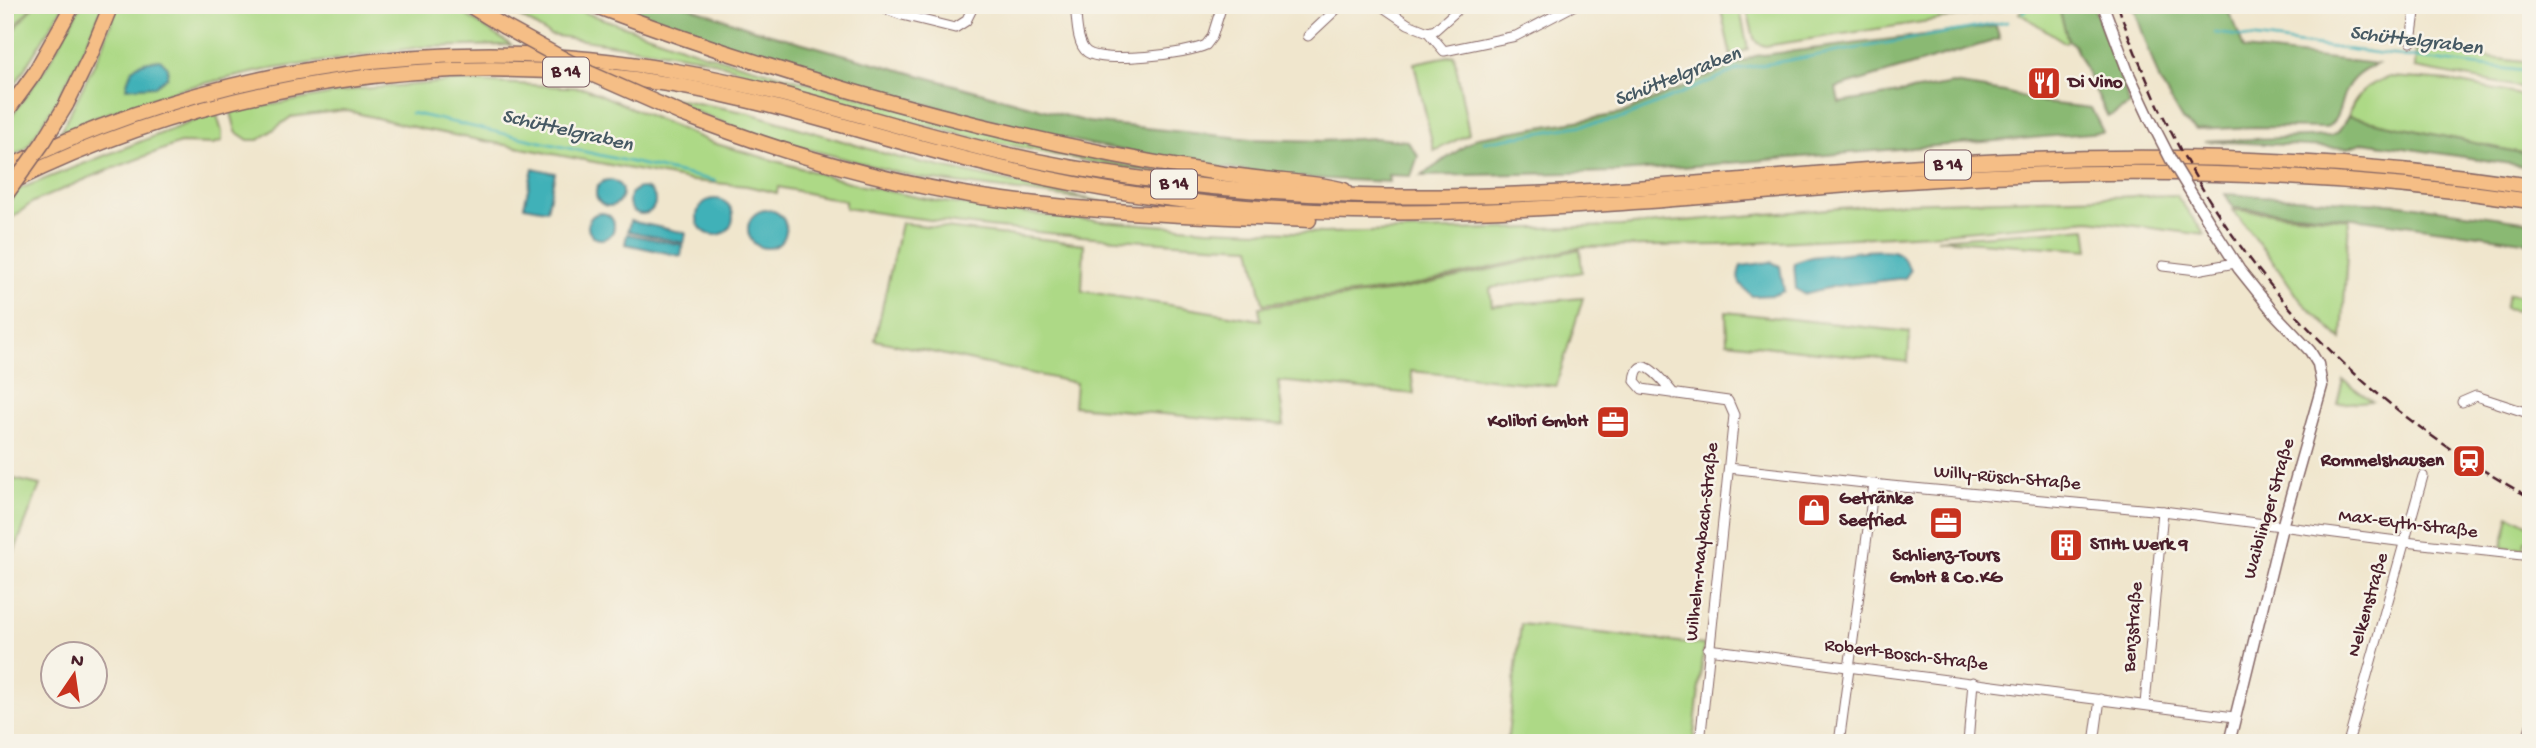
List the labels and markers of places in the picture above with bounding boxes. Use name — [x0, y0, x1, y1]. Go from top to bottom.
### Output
restaurant icon: Di Vino — [2025, 64, 2063, 102]
place label: Di Vino — [2066, 72, 2123, 95]
office icon: Kolibri GmbH — [1594, 403, 1632, 441]
place label: Kolibri GmbH — [1487, 411, 1589, 434]
station icon: Rommelshausen — [2450, 442, 2488, 480]
place label: Rommelshausen — [2320, 450, 2445, 473]
place label: Getränke Seefried — [1839, 488, 1914, 533]
shop icon: Getränke Seefried — [1795, 491, 1833, 529]
office icon: Schlienz-Tours GmbH & Co.KG — [1927, 504, 1965, 542]
building icon: STIHL Werk 9 — [2047, 526, 2085, 564]
place label: STIHL Werk 9 — [2090, 534, 2189, 557]
place label: Schlienz-Tours GmbH & Co.KG — [1890, 545, 2003, 590]

